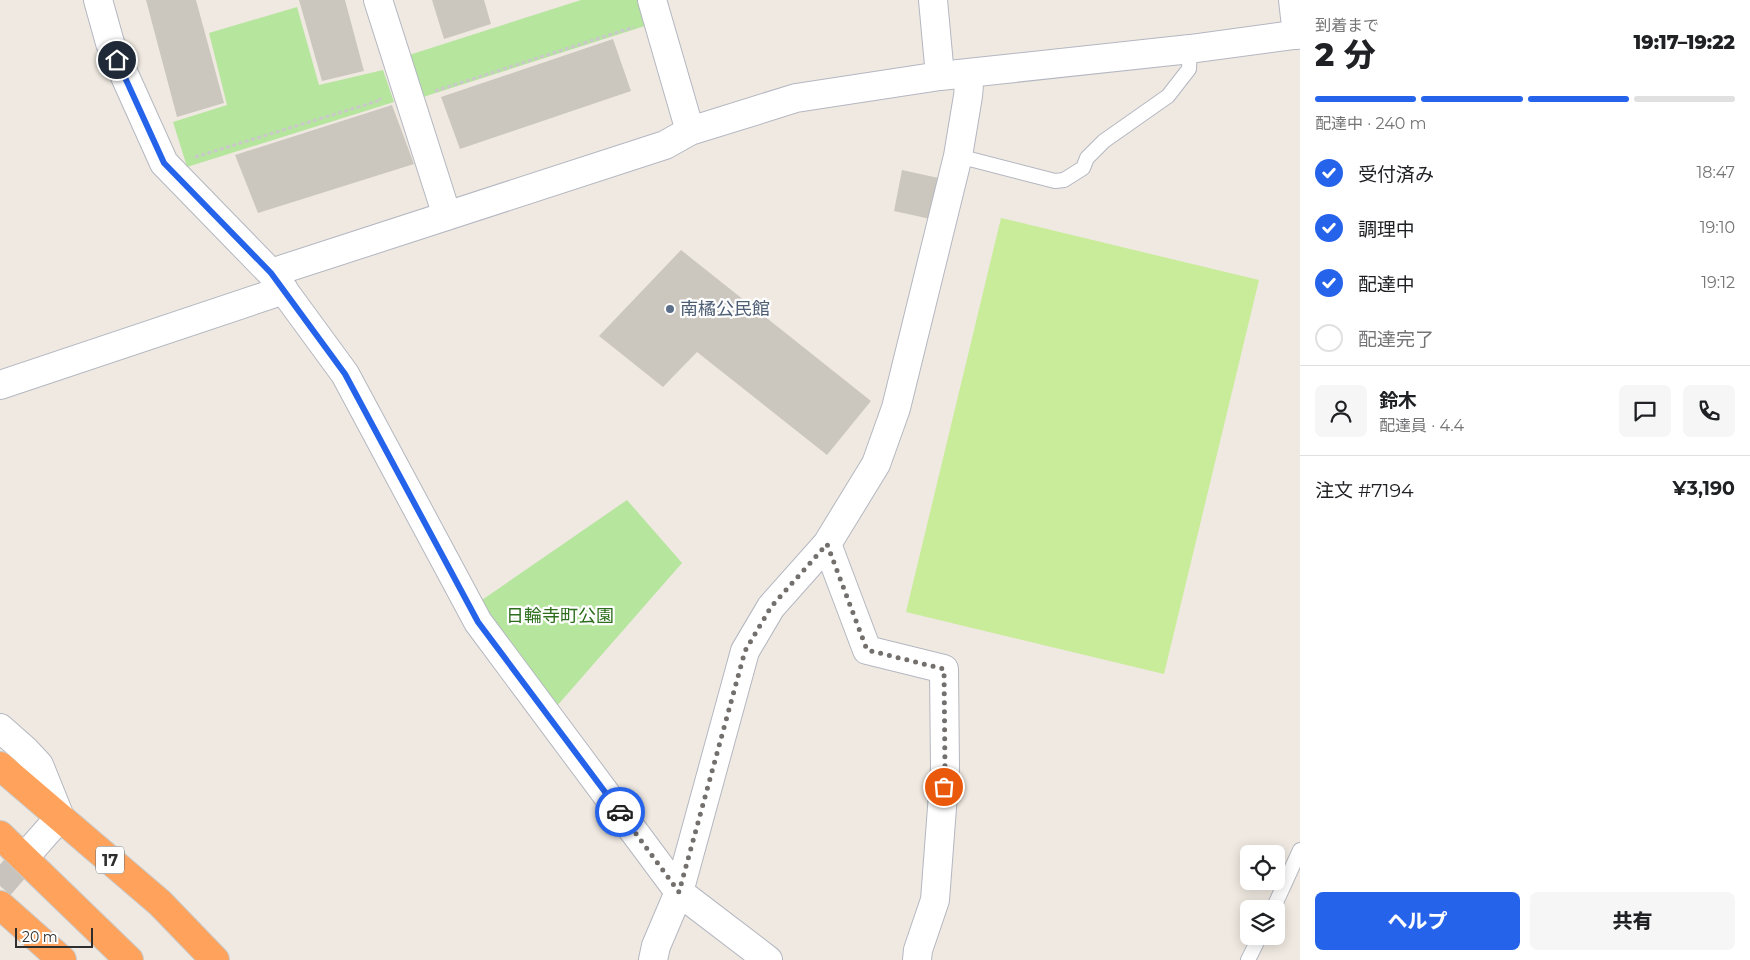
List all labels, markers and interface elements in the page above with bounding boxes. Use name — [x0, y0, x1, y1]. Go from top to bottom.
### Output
text: 到着まで — [1315, 16, 1379, 35]
text: 19:17–19:22 — [1634, 31, 1735, 54]
text: 2 分 — [1315, 35, 1375, 74]
pin — [96, 39, 138, 81]
icon: home — [103, 46, 131, 74]
text: 配達中 · 240 m — [1315, 114, 1426, 133]
icon: check — [1315, 159, 1343, 187]
text: 受付済み — [1358, 163, 1434, 186]
text: 18:47 — [1696, 163, 1735, 182]
icon: check — [1315, 214, 1343, 242]
text: 調理中 — [1358, 218, 1415, 241]
text: 19:10 — [1700, 218, 1735, 237]
icon: check — [1315, 269, 1343, 297]
text: 配達中 — [1358, 273, 1415, 296]
text: 19:12 — [1701, 273, 1735, 292]
place label: 南橘公民館 — [680, 298, 770, 320]
marker: 南橘公民館 — [664, 303, 676, 315]
text: 配達完了 — [1358, 328, 1434, 351]
button: person — [1315, 385, 1367, 437]
button: chat — [1619, 385, 1671, 437]
button: phone — [1683, 385, 1735, 437]
text: 鈴木 — [1379, 389, 1417, 412]
text: 配達員 · 4.4 — [1379, 416, 1464, 435]
text: ¥3,190 — [1672, 477, 1735, 500]
text: 注文 #7194 — [1315, 479, 1414, 502]
park label: 日輪寺町公園 — [506, 605, 614, 627]
pin — [923, 766, 965, 808]
icon: bag — [930, 773, 958, 801]
courier — [595, 787, 645, 837]
icon: car — [606, 798, 634, 826]
map controls — [1240, 845, 1285, 945]
button: locate — [1240, 845, 1285, 890]
road number: 17 — [96, 846, 124, 874]
button: ヘルプ — [1315, 892, 1520, 950]
button: 共有 — [1530, 892, 1735, 950]
button: layers — [1240, 900, 1285, 945]
scale bar — [15, 925, 92, 948]
text: 20 m — [22, 928, 58, 946]

